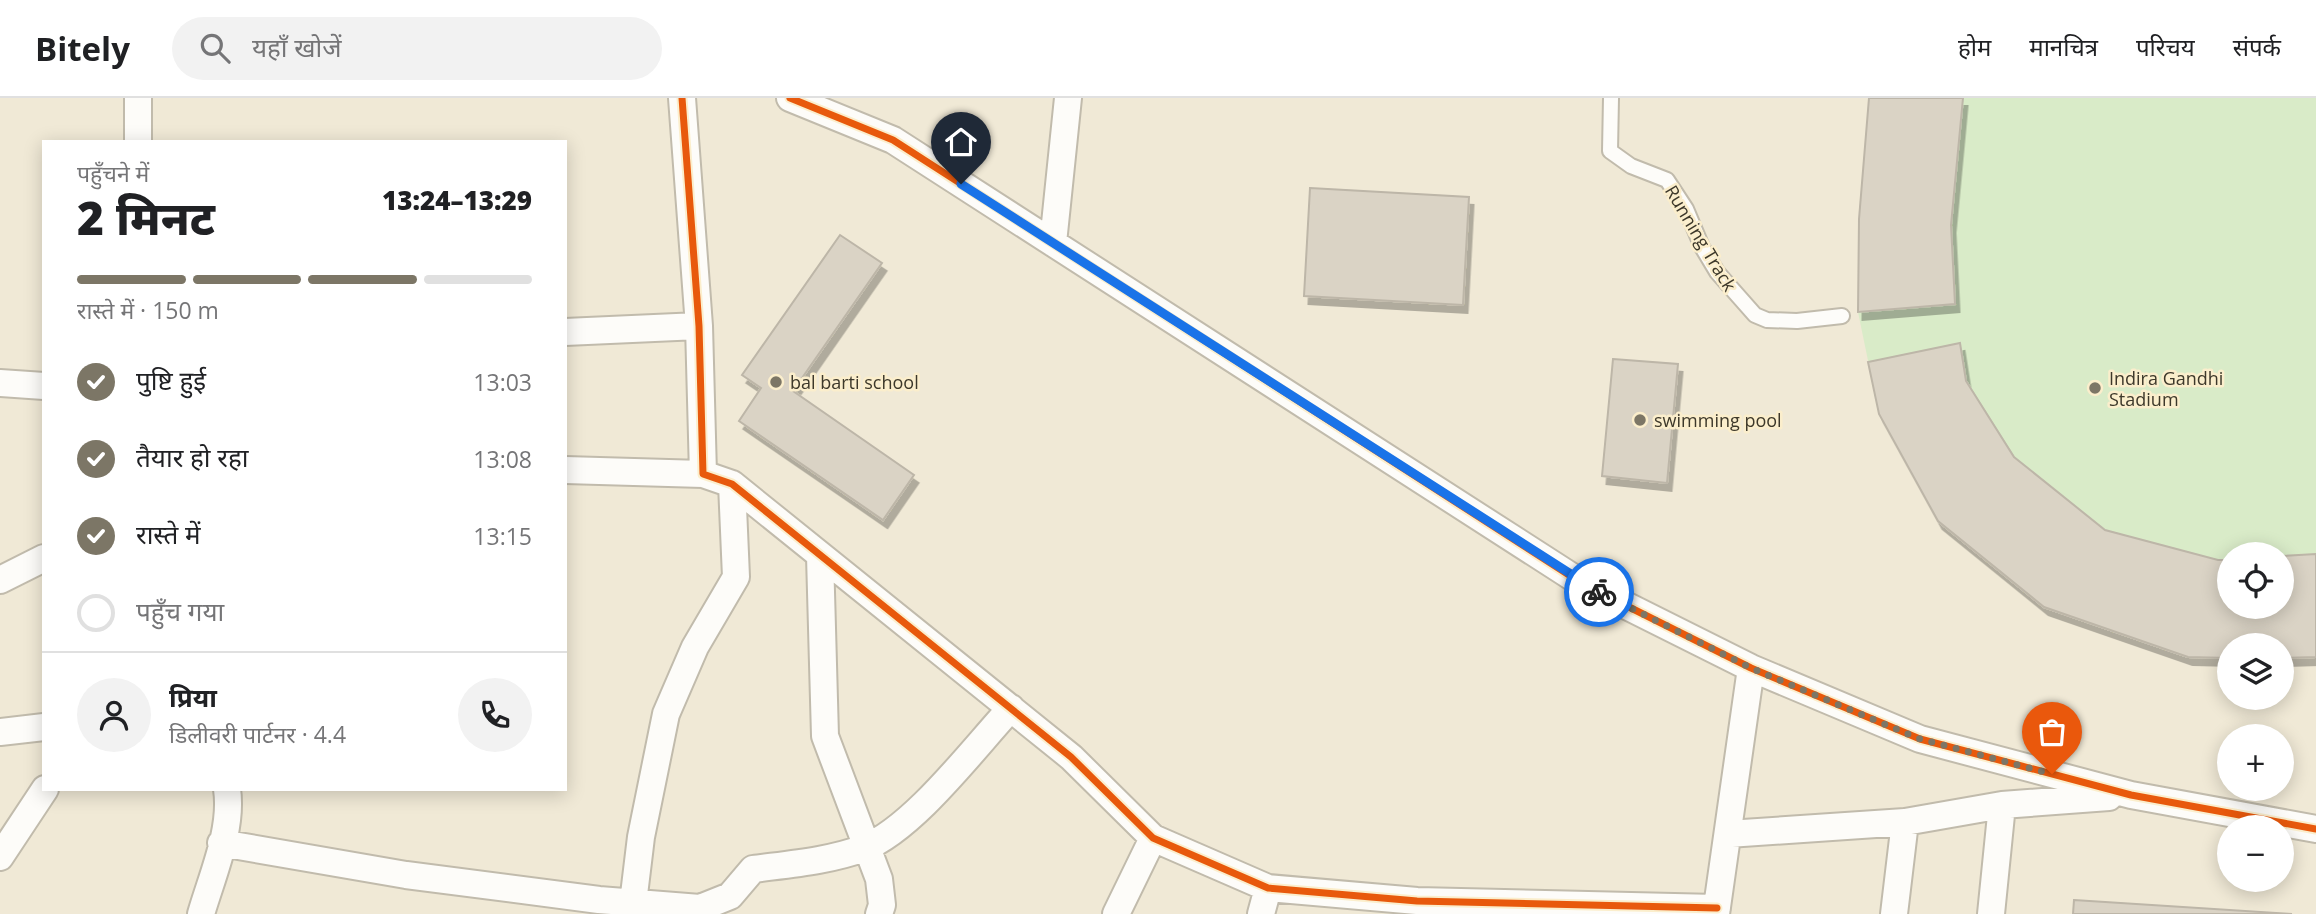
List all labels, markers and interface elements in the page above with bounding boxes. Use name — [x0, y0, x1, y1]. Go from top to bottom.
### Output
search box — [172, 17, 662, 80]
text: Bitely — [35, 26, 130, 71]
icon: search — [196, 29, 234, 67]
text: यहाँ खोजें — [252, 29, 342, 65]
text: होम — [1958, 30, 1991, 63]
text: मानचित्र — [2029, 30, 2098, 63]
text: परिचय — [2136, 30, 2195, 63]
text: संपर्क — [2233, 30, 2281, 63]
pin — [931, 112, 991, 184]
icon: home — [942, 123, 980, 161]
text: पहुँचने में — [77, 157, 149, 189]
street label: Running Track — [1660, 181, 1742, 296]
text: 13:24–13:29 — [382, 182, 532, 218]
text: 2 मिनट — [77, 186, 215, 248]
text: रास्ते में · 150 m — [77, 294, 219, 326]
text: पुष्टि हुई — [136, 362, 206, 398]
icon: check — [77, 363, 115, 401]
text: 13:03 — [473, 366, 532, 398]
place label: Indira Gandhi Stadium — [2109, 366, 2223, 411]
place label: bal barti school — [790, 370, 919, 394]
marker: bal barti school — [768, 374, 784, 390]
marker: Indira Gandhi Stadium — [2087, 380, 2103, 396]
place label: swimming pool — [1654, 408, 1782, 432]
marker: swimming pool — [1632, 412, 1648, 428]
text: तैयार हो रहा — [136, 439, 249, 475]
icon: check — [77, 440, 115, 478]
text: 13:08 — [473, 443, 532, 475]
text: रास्ते में — [136, 516, 201, 552]
icon: check — [77, 517, 115, 555]
text: 13:15 — [473, 520, 532, 552]
map controls — [2217, 542, 2294, 892]
button: locate — [2217, 542, 2294, 619]
courier — [1564, 557, 1634, 627]
icon: bike — [1580, 573, 1618, 611]
text: पहुँच गया — [136, 593, 224, 629]
button: layers — [2217, 633, 2294, 710]
button: person — [77, 678, 151, 752]
button: phone — [458, 678, 532, 752]
text: प्रिया — [169, 679, 217, 715]
pin — [2022, 702, 2082, 774]
icon: bag — [2033, 713, 2071, 751]
text: डिलीवरी पार्टनर · 4.4 — [169, 718, 346, 750]
button: + — [2217, 724, 2294, 801]
button: − — [2217, 815, 2294, 892]

